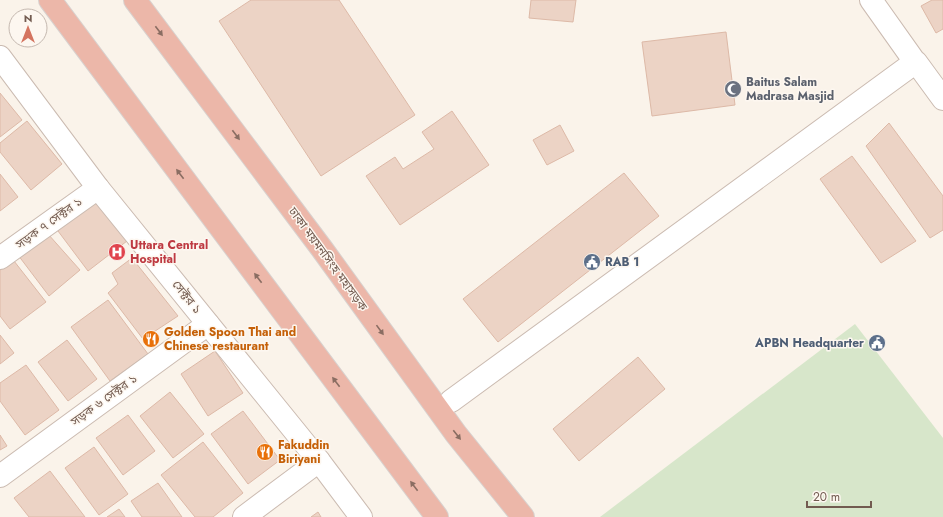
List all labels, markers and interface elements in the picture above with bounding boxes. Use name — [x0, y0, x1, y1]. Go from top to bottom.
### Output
north arrow — [8, 8, 48, 48]
text: N — [24, 10, 32, 26]
one-way arrow — [154, 26, 163, 37]
place label: Baitus Salam Madrasa Masjid — [746, 73, 834, 105]
mosque icon: Baitus Salam Madrasa Masjid — [723, 79, 743, 99]
one-way arrow — [232, 130, 241, 141]
one-way arrow — [176, 168, 184, 179]
street label: সড়ক ৭ সেক্টর ১ — [11, 193, 86, 254]
street label: ঢাকা ময়মনসিংহ মহাসড়ক — [284, 203, 372, 315]
place label: Uttara Central Hospital — [130, 236, 208, 268]
hospital icon: Uttara Central Hospital — [107, 242, 127, 262]
public building icon: RAB 1 — [582, 252, 602, 272]
place label: RAB 1 — [605, 253, 639, 271]
one-way arrow — [254, 272, 262, 283]
street label: সেক্টর ১ — [168, 276, 206, 318]
place label: Golden Spoon Thai and Chinese restaurant — [164, 323, 296, 355]
one-way arrow — [376, 325, 384, 335]
restaurant icon: Golden Spoon Thai and Chinese restaurant — [141, 329, 161, 349]
public building icon: APBN Headquarter — [867, 333, 887, 353]
place label: APBN Headquarter — [754, 334, 864, 352]
street label: সড়ক ৬ সেক্টর ১ — [66, 370, 141, 431]
one-way arrow — [331, 376, 340, 387]
one-way arrow — [452, 430, 461, 441]
place label: Fakuddin Biriyani — [278, 436, 330, 468]
restaurant icon: Fakuddin Biriyani — [255, 442, 275, 462]
one-way arrow — [409, 480, 418, 491]
scale bar — [807, 483, 871, 509]
text: 20 m — [813, 488, 840, 506]

